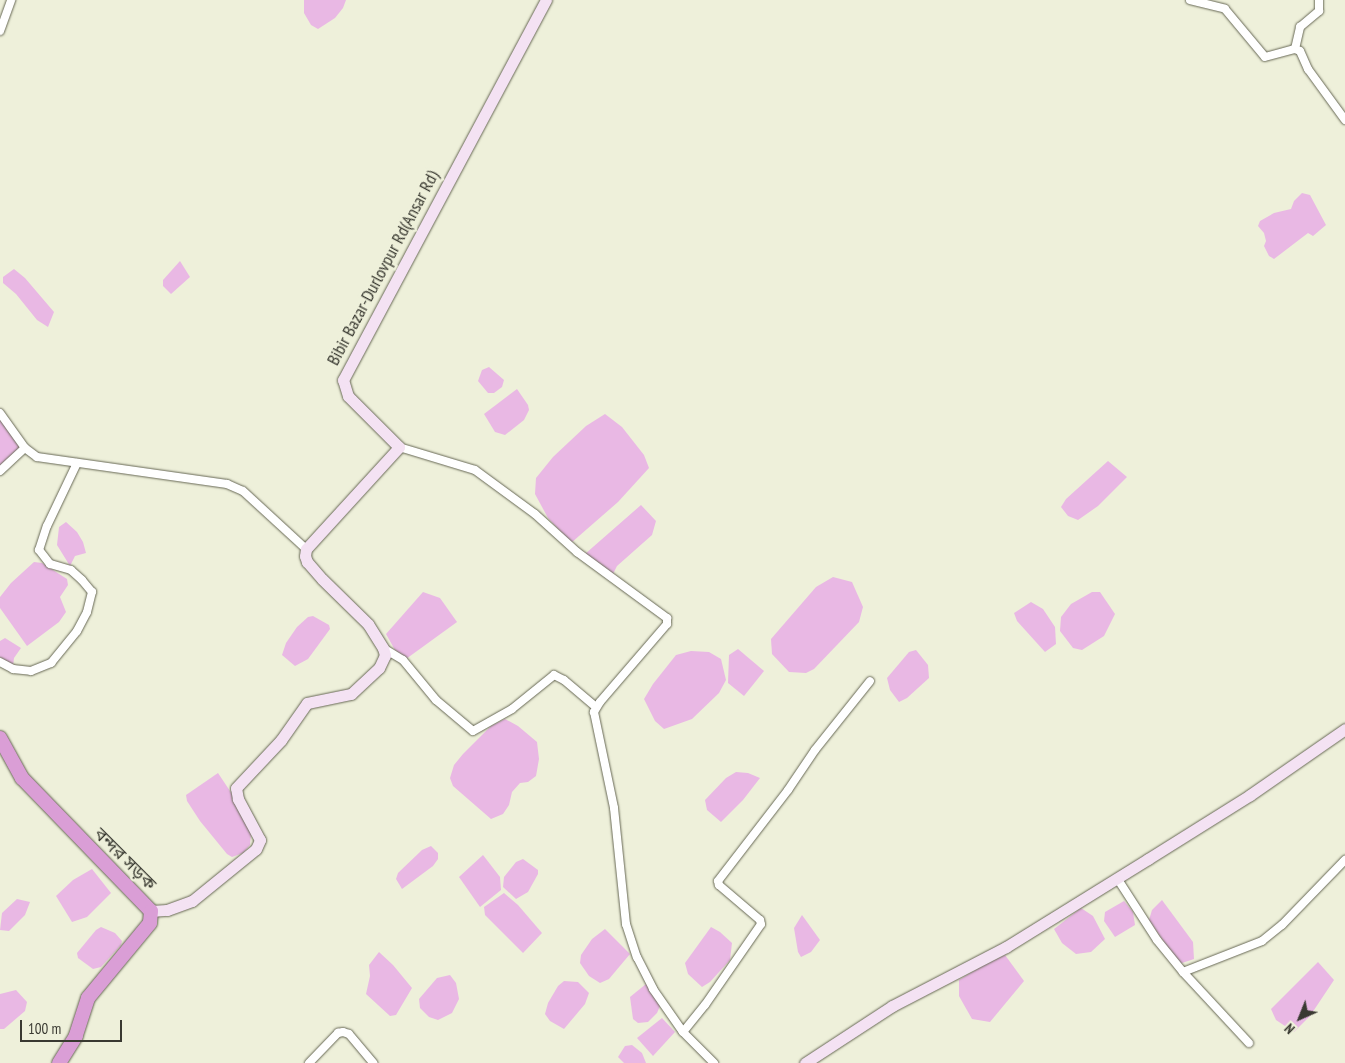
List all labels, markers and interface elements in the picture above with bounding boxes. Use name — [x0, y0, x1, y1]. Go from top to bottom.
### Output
street label: Bibir Bazar-Durlovpur Rd(Ansar Rd) — [322, 167, 444, 369]
street label: বন্দর সড়ক — [89, 823, 161, 895]
north arrow — [1275, 993, 1325, 1043]
scale bar — [22, 1010, 125, 1042]
text: 100 m — [28, 1019, 61, 1038]
text: N — [1281, 1020, 1299, 1038]

